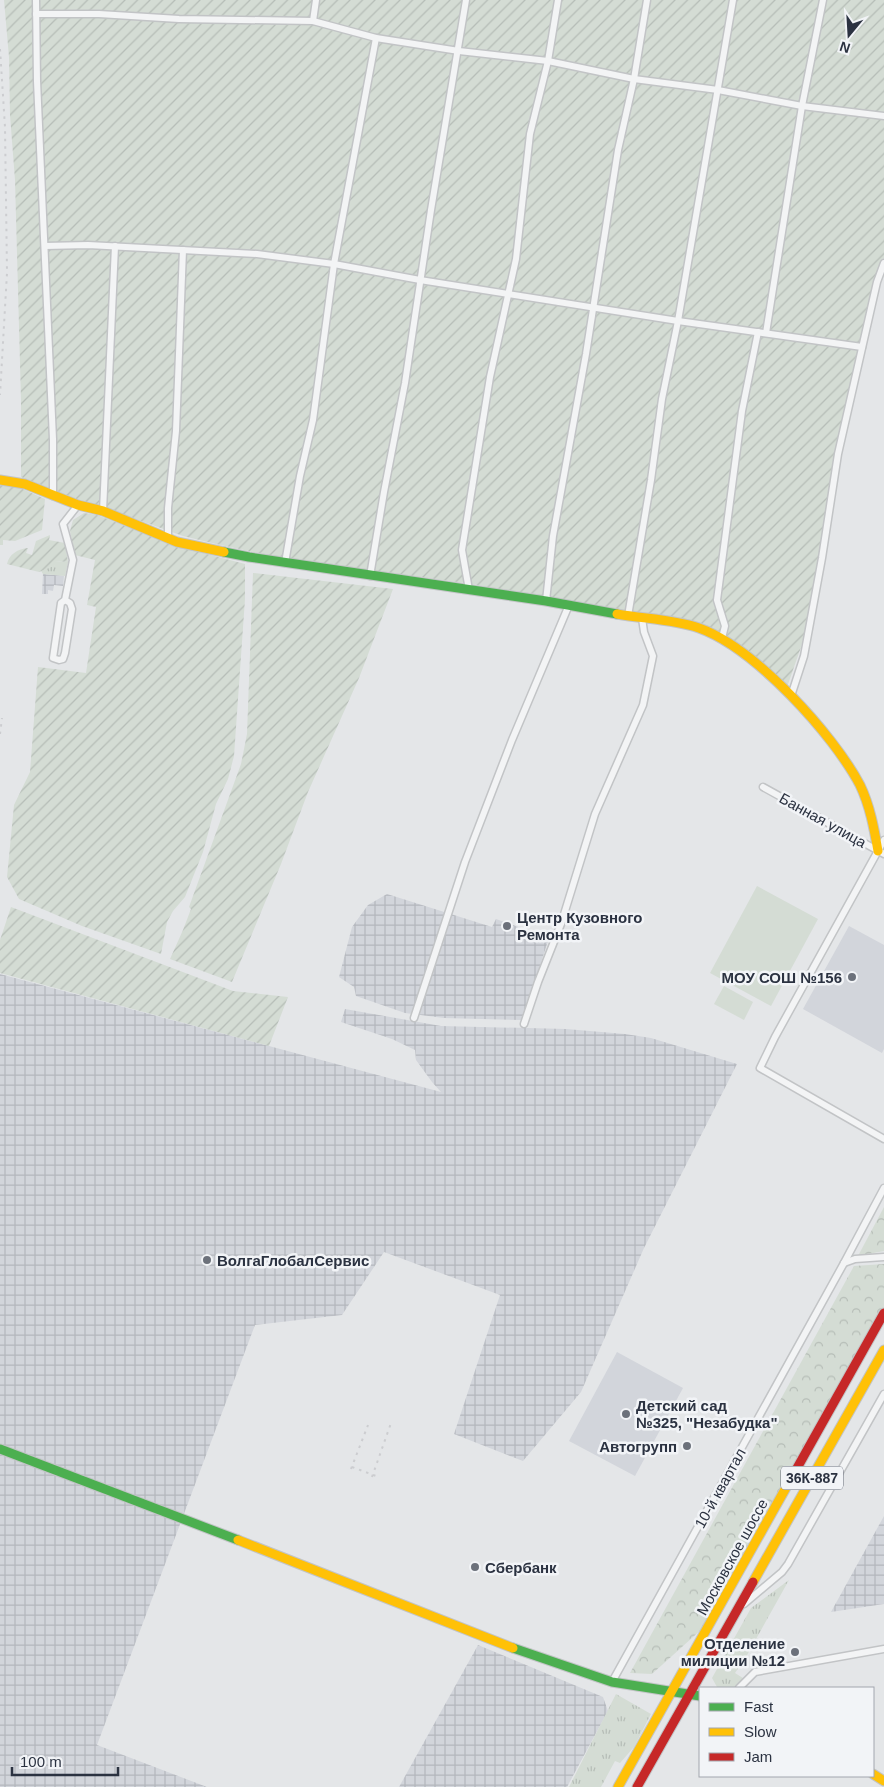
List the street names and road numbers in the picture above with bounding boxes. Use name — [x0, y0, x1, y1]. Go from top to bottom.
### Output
street label: Банная улица — [777, 789, 870, 851]
street label: 10-й квартал — [691, 1445, 749, 1531]
road number: 36К-887 — [781, 1466, 843, 1490]
street label: Московское шоссе — [693, 1496, 771, 1618]

